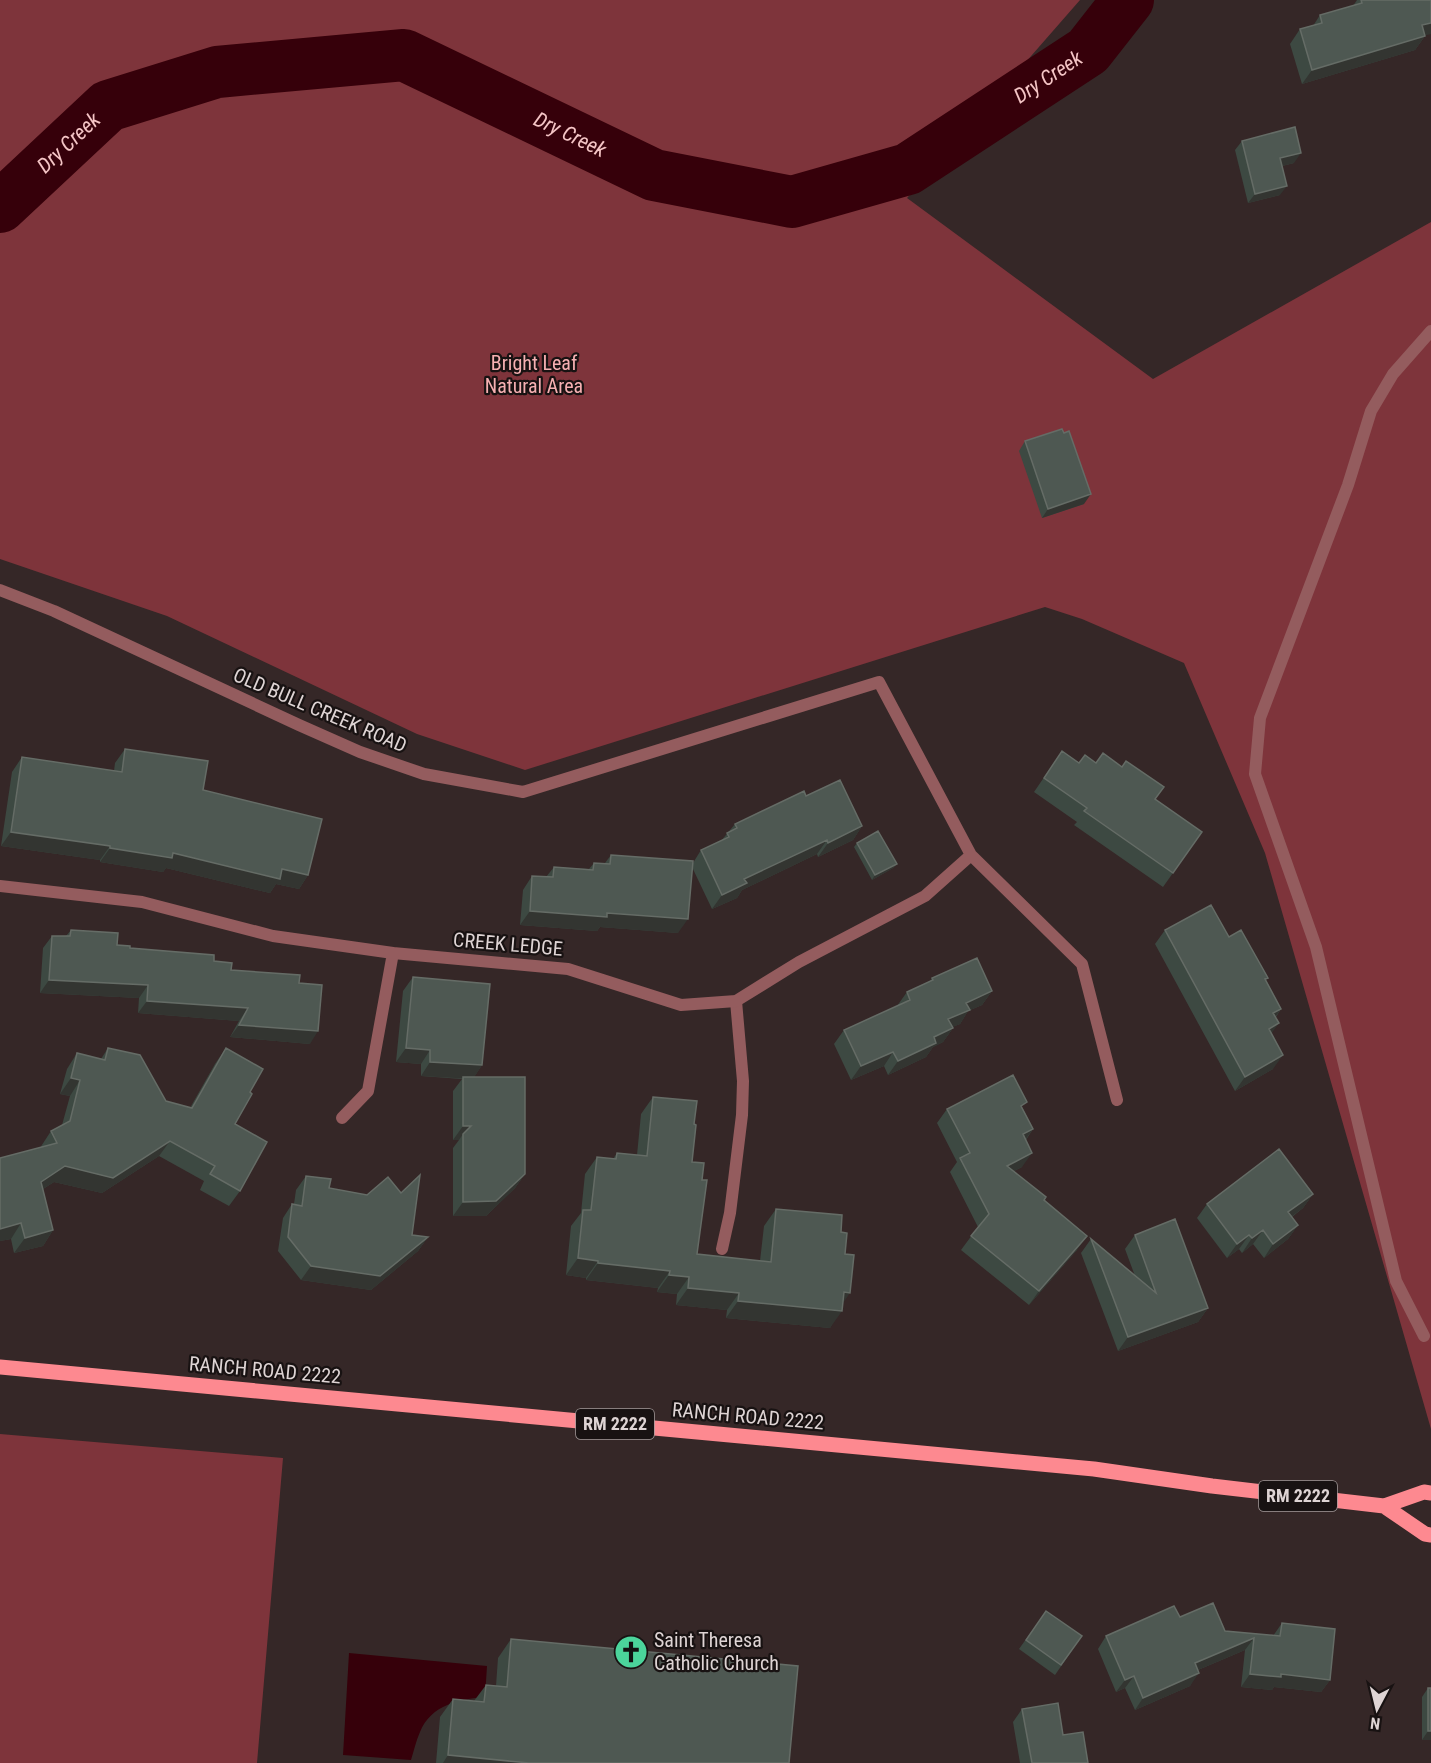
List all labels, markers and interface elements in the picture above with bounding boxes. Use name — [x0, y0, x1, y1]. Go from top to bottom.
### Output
water label: Dry Creek — [1009, 45, 1088, 108]
water label: Dry Creek — [32, 107, 106, 178]
water label: Dry Creek — [530, 107, 611, 163]
park label: Bright Leaf Natural Area — [485, 351, 583, 398]
street label: OLD BULL CREEK ROAD — [230, 663, 410, 757]
street label: CREEK LEDGE — [452, 927, 564, 961]
street label: RANCH ROAD 2222 — [188, 1351, 342, 1389]
street label: RANCH ROAD 2222 — [671, 1397, 825, 1435]
road number: RM 2222 — [576, 1409, 654, 1439]
road number: RM 2222 — [1259, 1481, 1337, 1511]
place label: Saint Theresa Catholic Church — [654, 1628, 779, 1675]
church icon: Saint Theresa Catholic Church — [613, 1634, 649, 1670]
north arrow — [1347, 1679, 1407, 1739]
text: N — [1369, 1713, 1381, 1733]

